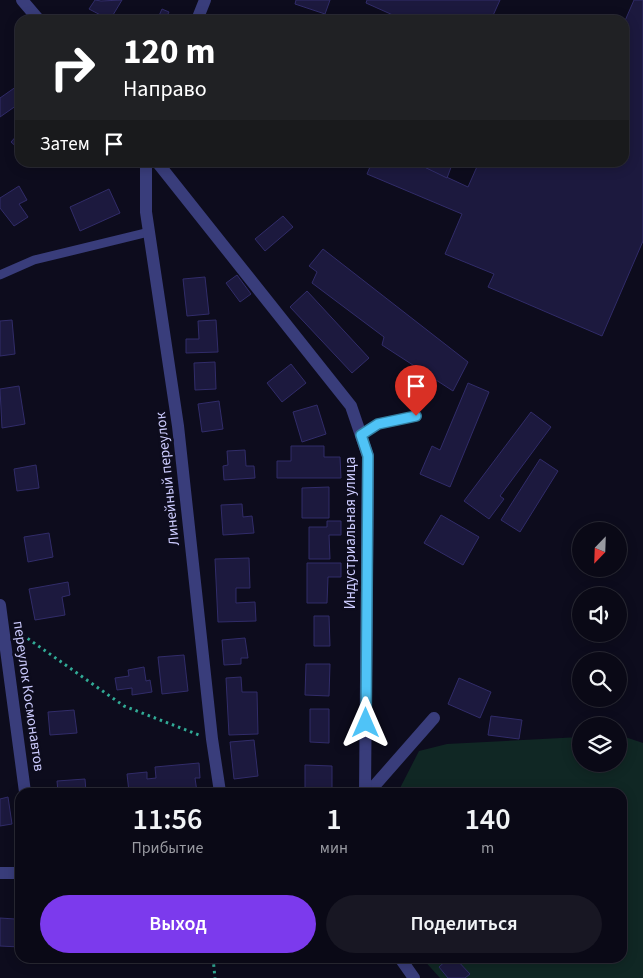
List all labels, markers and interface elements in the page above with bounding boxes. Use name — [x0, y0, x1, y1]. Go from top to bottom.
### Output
text: 120 m — [123, 27, 215, 77]
icon: right — [40, 35, 105, 100]
text: Направо — [123, 73, 207, 105]
icon: arrive — [100, 130, 128, 158]
text: Затем — [40, 131, 90, 158]
pin — [395, 365, 437, 416]
icon: arrive — [402, 372, 430, 400]
street label: Линейный переулок — [150, 411, 185, 547]
street label: Индустриальная улица — [340, 457, 361, 609]
north arrow — [572, 522, 628, 578]
map controls — [572, 522, 627, 772]
button: sound — [572, 587, 627, 642]
street label: переулок Космонавтов — [8, 619, 50, 773]
button: search — [572, 652, 627, 707]
position arrow — [339, 696, 391, 748]
button: layers — [572, 717, 627, 772]
text: 11:56 — [133, 798, 202, 841]
text: 1 — [326, 798, 342, 841]
text: 140 — [464, 798, 511, 841]
text: Прибытие — [131, 837, 203, 859]
text: мин — [320, 837, 348, 859]
text: m — [481, 837, 494, 859]
button: Выход — [40, 895, 316, 953]
button: Поделиться — [326, 895, 602, 953]

